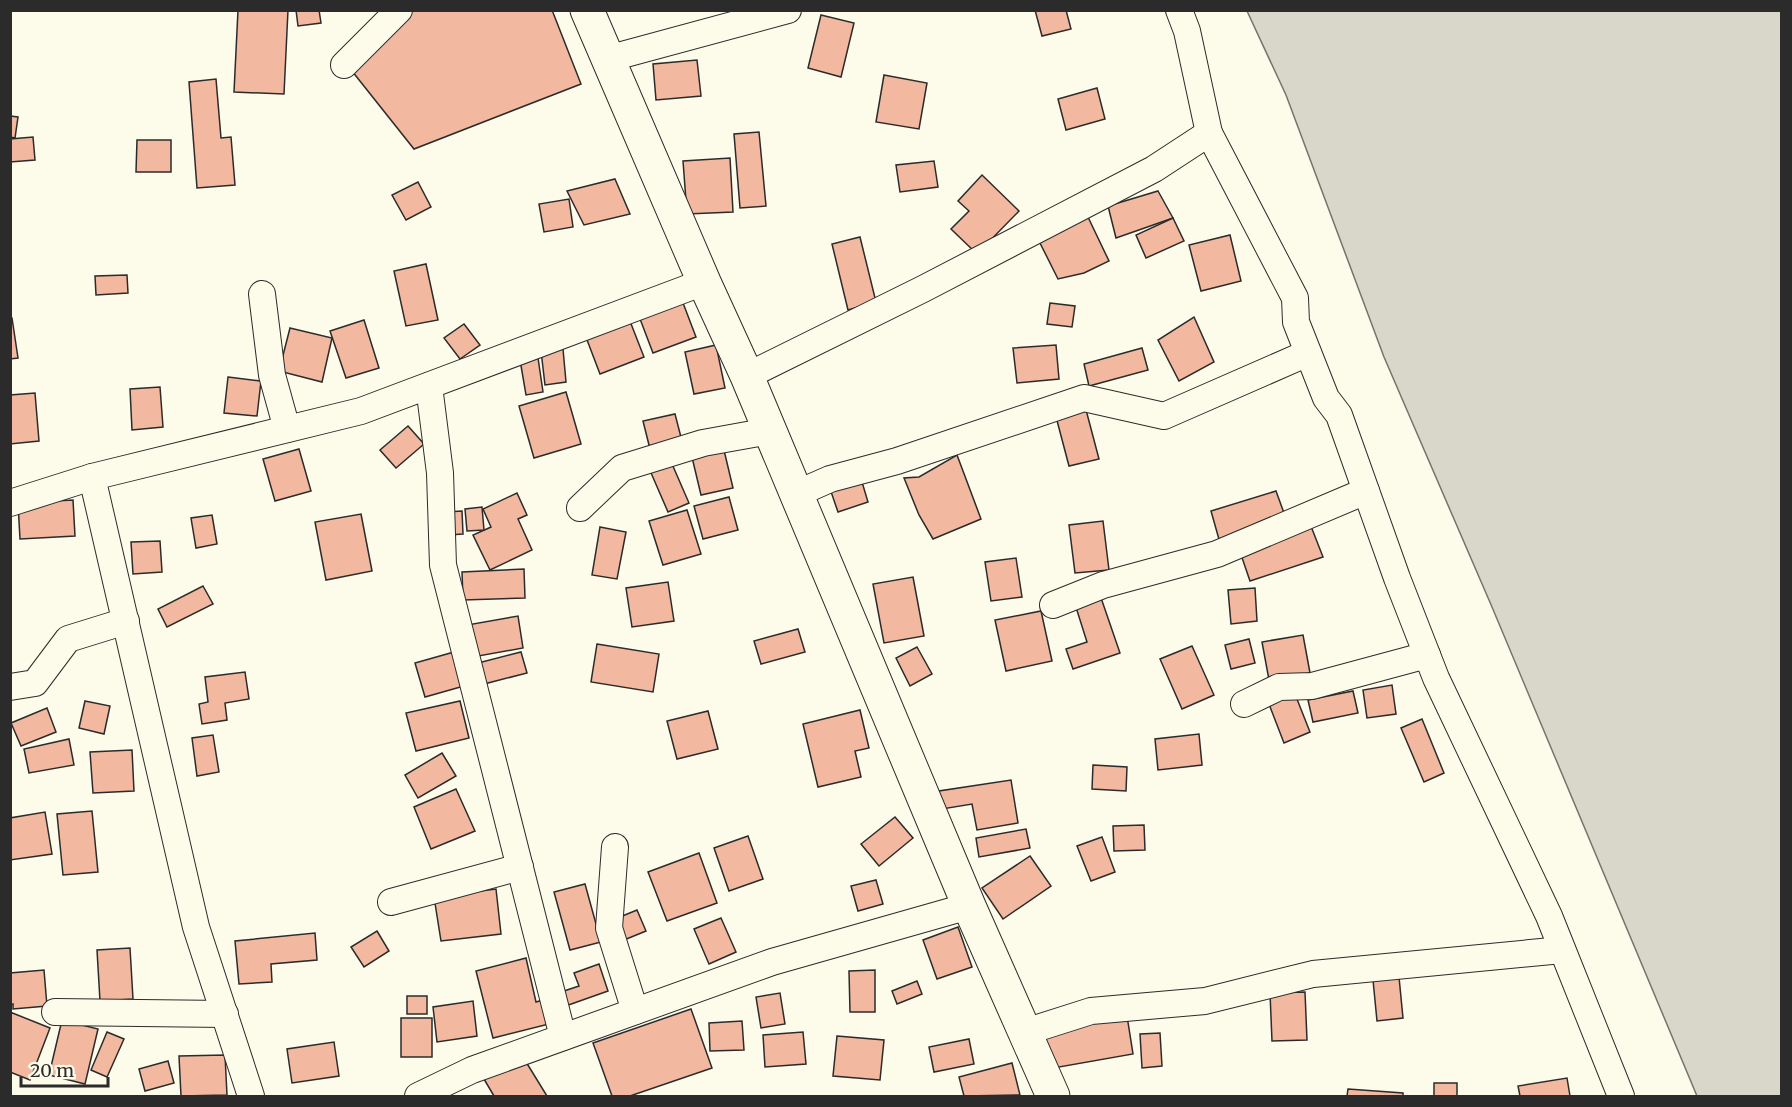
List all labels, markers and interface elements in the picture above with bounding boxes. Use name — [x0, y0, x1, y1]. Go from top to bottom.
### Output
scale bar — [21, 1050, 108, 1088]
text: 20 m — [30, 1059, 74, 1082]

